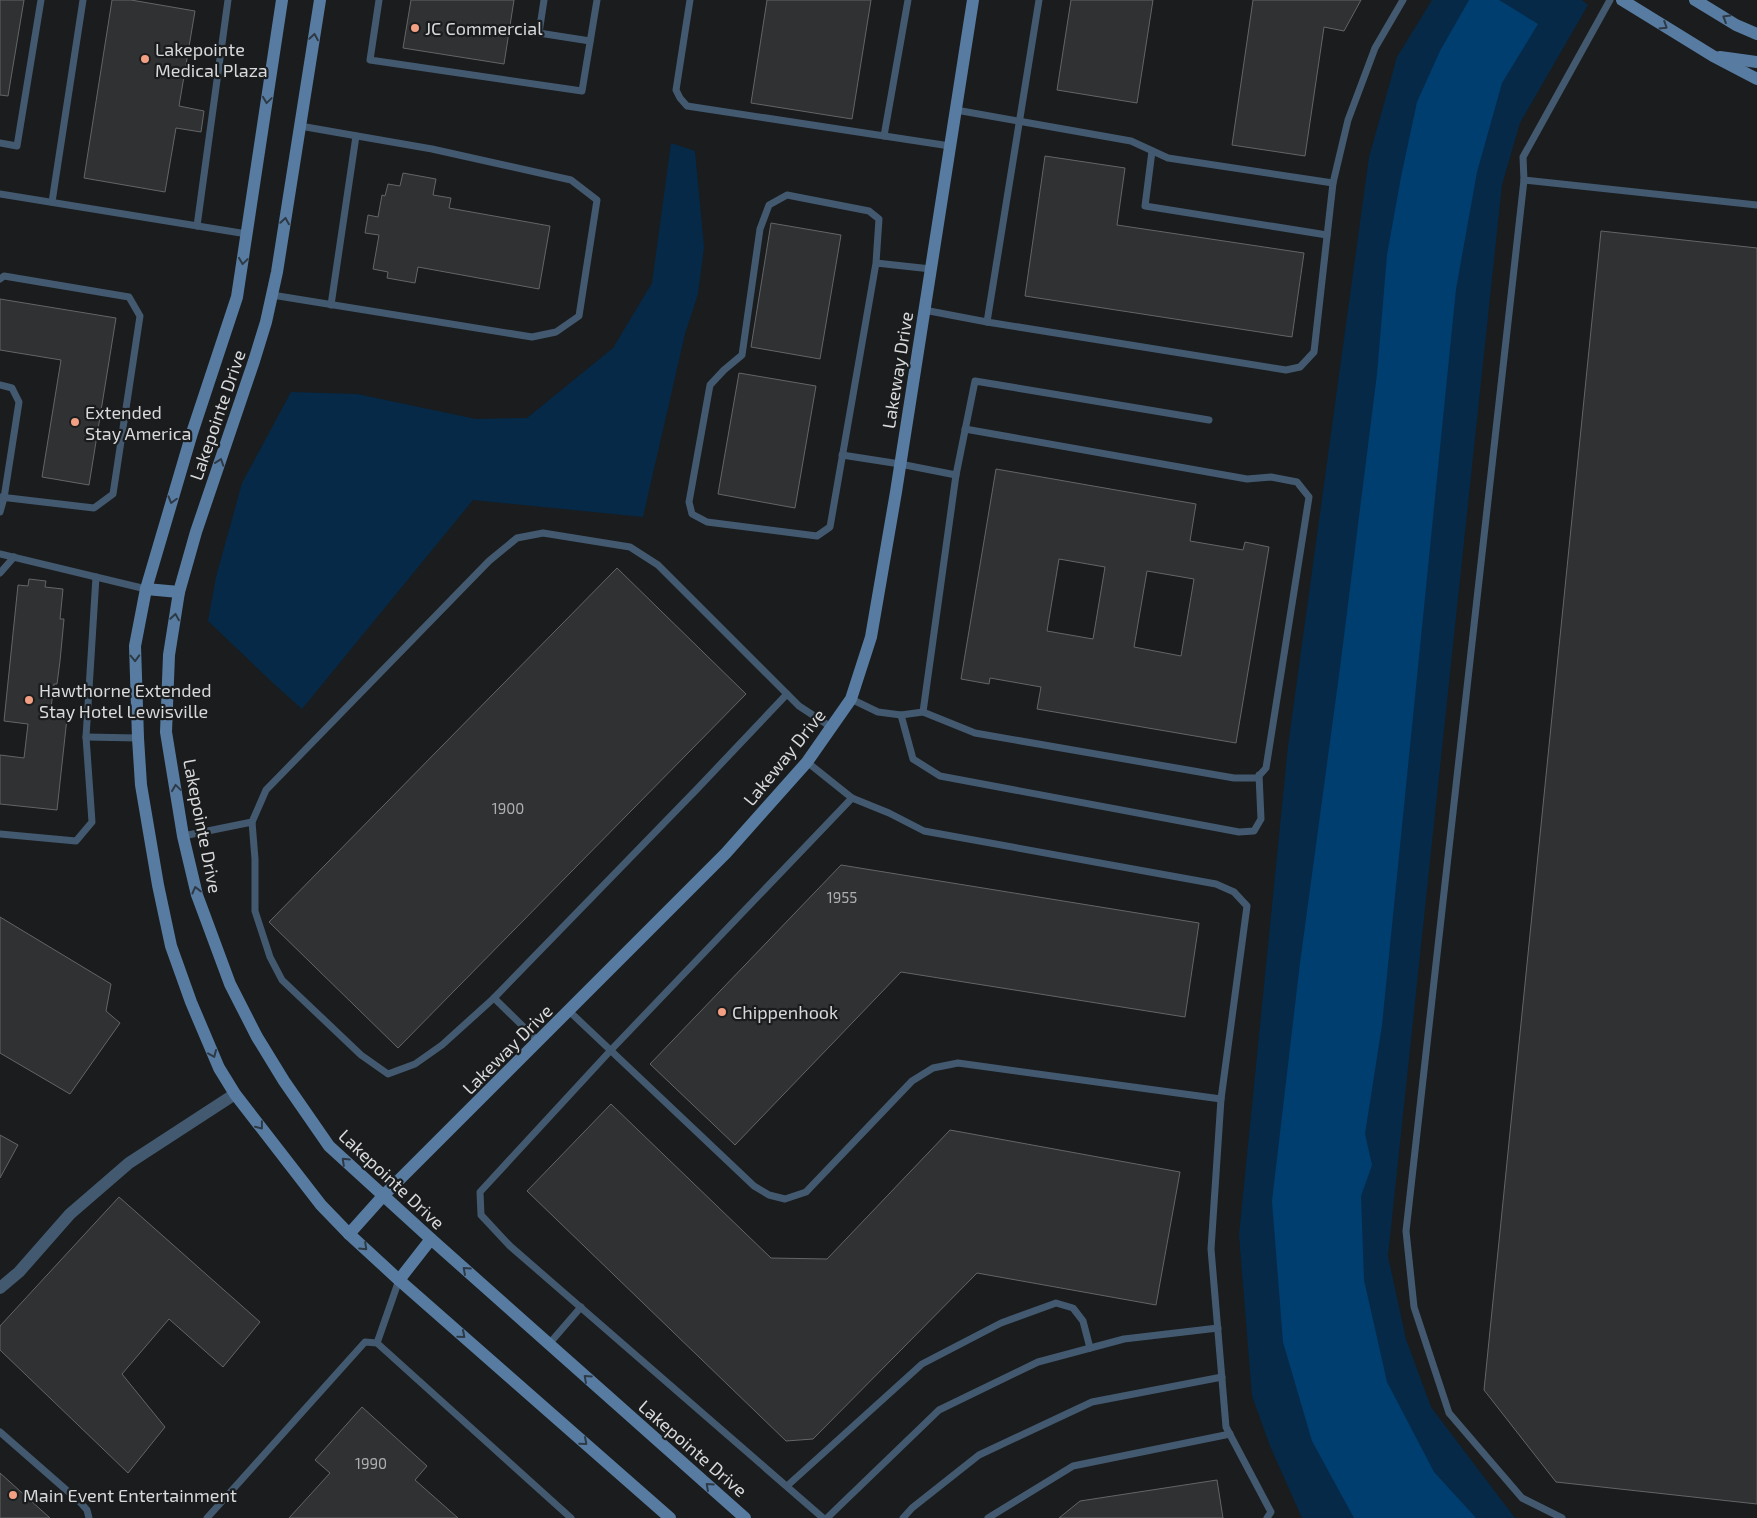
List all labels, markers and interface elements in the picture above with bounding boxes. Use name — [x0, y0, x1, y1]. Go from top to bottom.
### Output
one-way arrow — [1722, 15, 1731, 25]
place label: JC Commercial — [425, 17, 543, 39]
one-way arrow — [1658, 20, 1667, 29]
marker: JC Commercial — [409, 22, 421, 34]
one-way arrow — [309, 33, 319, 42]
place label: Lakepointe Medical Plaza — [155, 38, 268, 81]
marker: Lakepointe Medical Plaza — [139, 53, 151, 65]
one-way arrow — [262, 96, 272, 104]
one-way arrow — [279, 217, 290, 225]
one-way arrow — [238, 257, 248, 265]
street label: Lakeway Drive — [877, 310, 917, 430]
street label: Lakepointe Drive — [184, 347, 250, 483]
place label: Extended Stay America — [85, 401, 191, 444]
marker: Extended Stay America — [69, 416, 81, 428]
one-way arrow — [214, 458, 224, 467]
one-way arrow — [168, 496, 178, 504]
one-way arrow — [169, 612, 179, 621]
one-way arrow — [130, 654, 140, 662]
place label: Hawthorne Extended Stay Hotel Lewisville — [39, 679, 212, 722]
marker: Hawthorne Extended Stay Hotel Lewisville — [23, 694, 35, 706]
street label: Lakeway Drive — [738, 704, 830, 810]
street label: Lakepointe Drive — [179, 757, 227, 895]
one-way arrow — [172, 784, 182, 792]
house number: 1900 — [492, 799, 524, 817]
one-way arrow — [191, 885, 202, 894]
house number: 1955 — [827, 888, 857, 906]
street label: Lakeway Drive — [457, 999, 557, 1099]
place label: Chippenhook — [732, 1001, 838, 1023]
marker: Chippenhook — [716, 1006, 728, 1018]
one-way arrow — [206, 1049, 217, 1058]
one-way arrow — [254, 1121, 263, 1130]
street label: Lakepointe Drive — [335, 1124, 449, 1234]
one-way arrow — [342, 1158, 351, 1167]
one-way arrow — [358, 1241, 367, 1250]
one-way arrow — [462, 1267, 471, 1276]
one-way arrow — [456, 1329, 465, 1338]
one-way arrow — [584, 1375, 593, 1384]
street label: Lakepointe Drive — [634, 1395, 752, 1501]
one-way arrow — [578, 1436, 587, 1445]
house number: 1990 — [355, 1454, 387, 1472]
one-way arrow — [705, 1483, 714, 1492]
place label: Main Event Entertainment — [23, 1484, 237, 1506]
marker: Main Event Entertainment — [7, 1489, 19, 1501]

